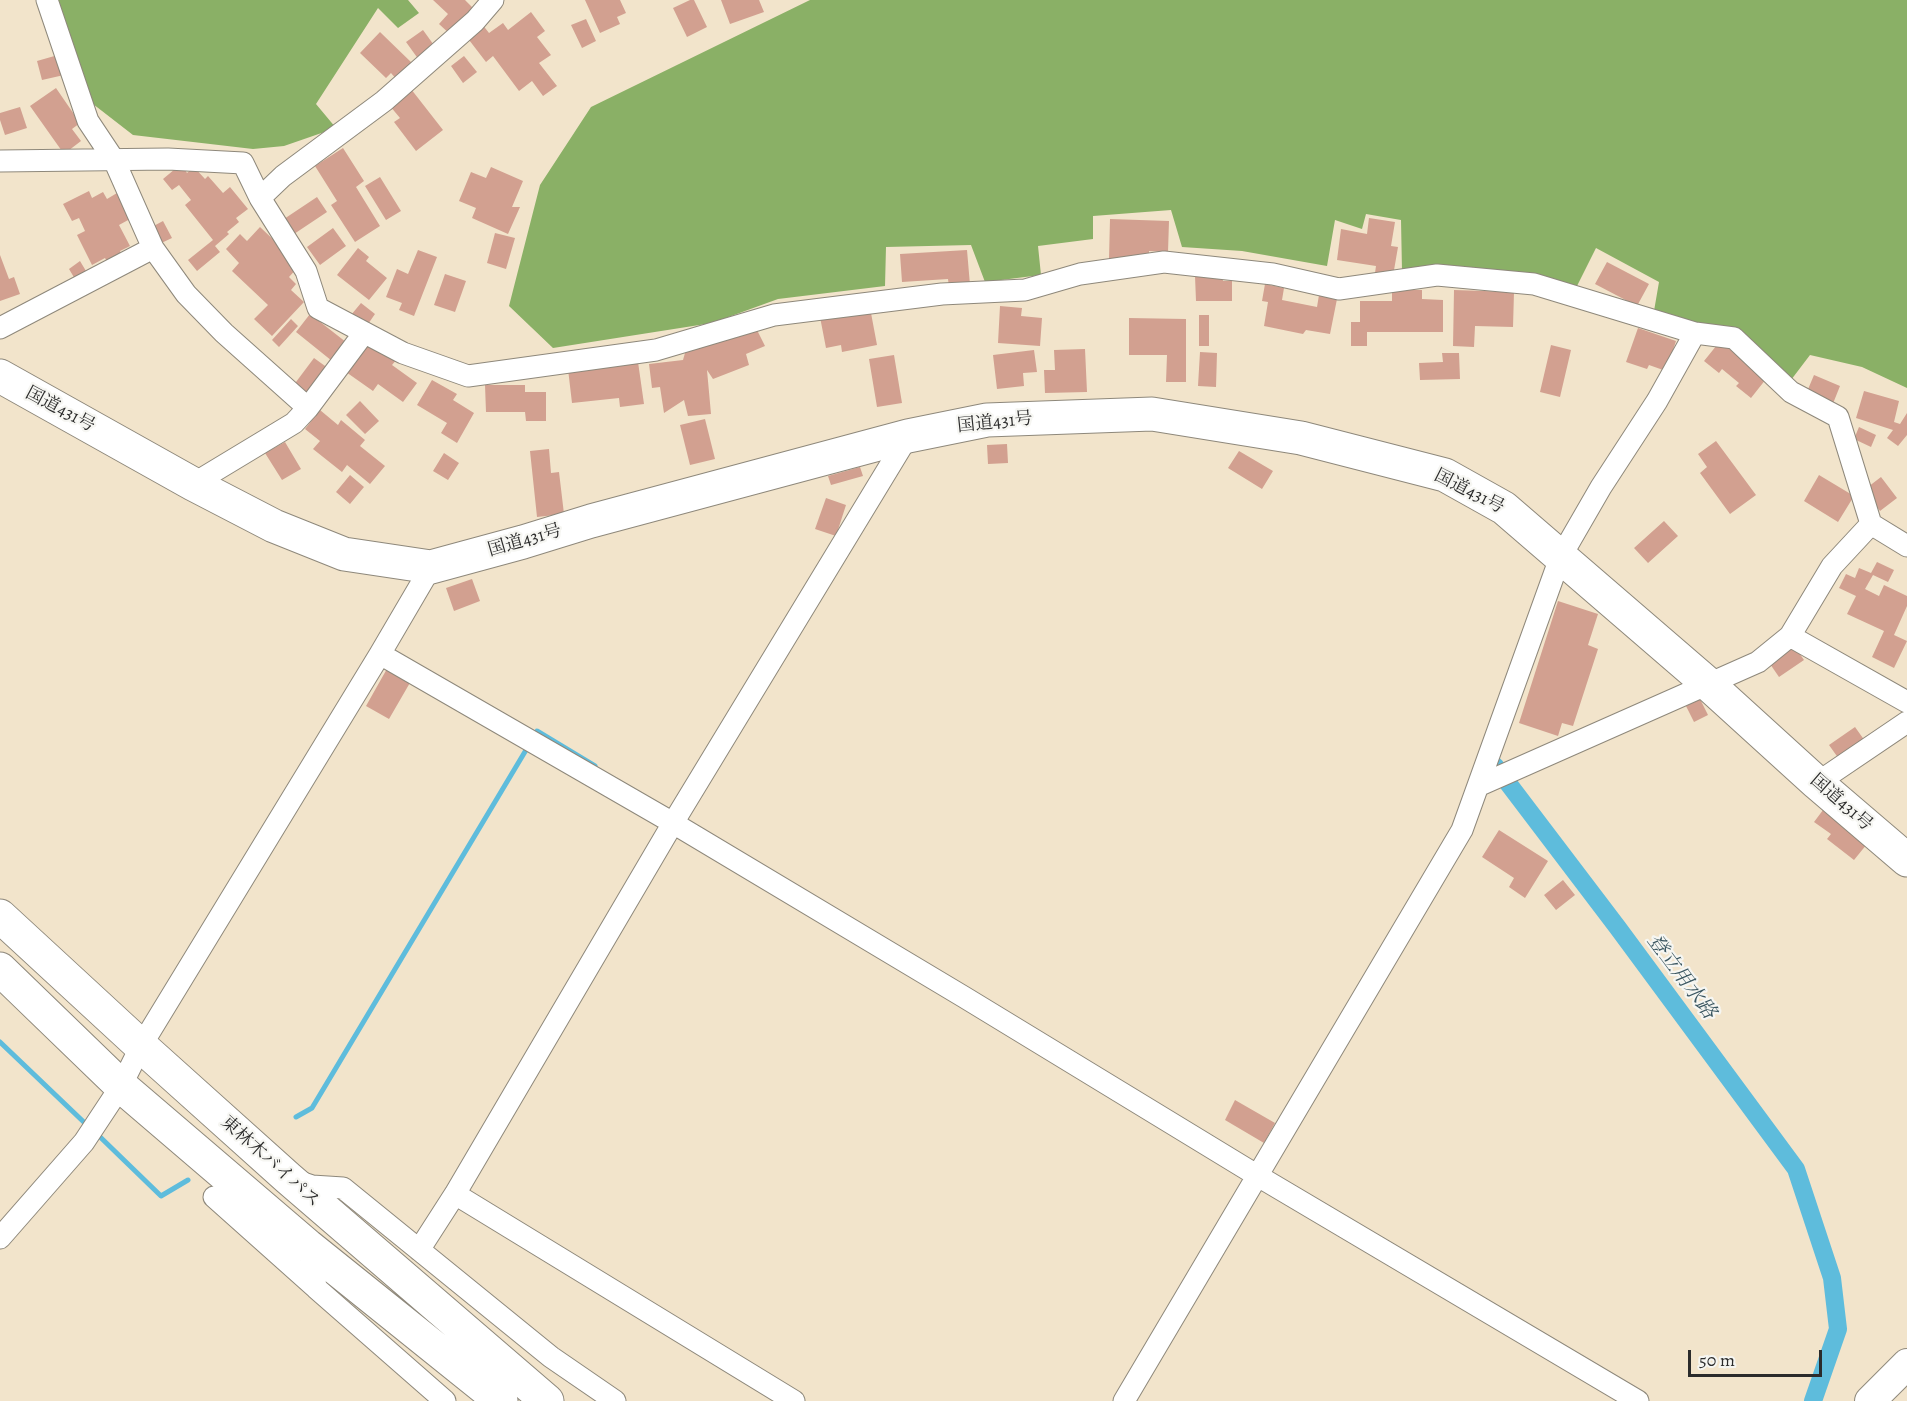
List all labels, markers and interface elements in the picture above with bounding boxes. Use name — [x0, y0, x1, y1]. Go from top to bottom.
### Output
street label: 国道431号 — [21, 383, 99, 437]
street label: 国道431号 — [956, 408, 1034, 438]
street label: 国道431号 — [1430, 465, 1508, 519]
street label: 国道431号 — [486, 520, 564, 562]
street label: 国道431号 — [1805, 770, 1877, 836]
water label: 登立用水路 — [1641, 930, 1721, 1024]
street label: 東林木バイパス — [216, 1112, 324, 1212]
scale bar — [1691, 1338, 1824, 1376]
text: 50 m — [1699, 1348, 1735, 1372]

